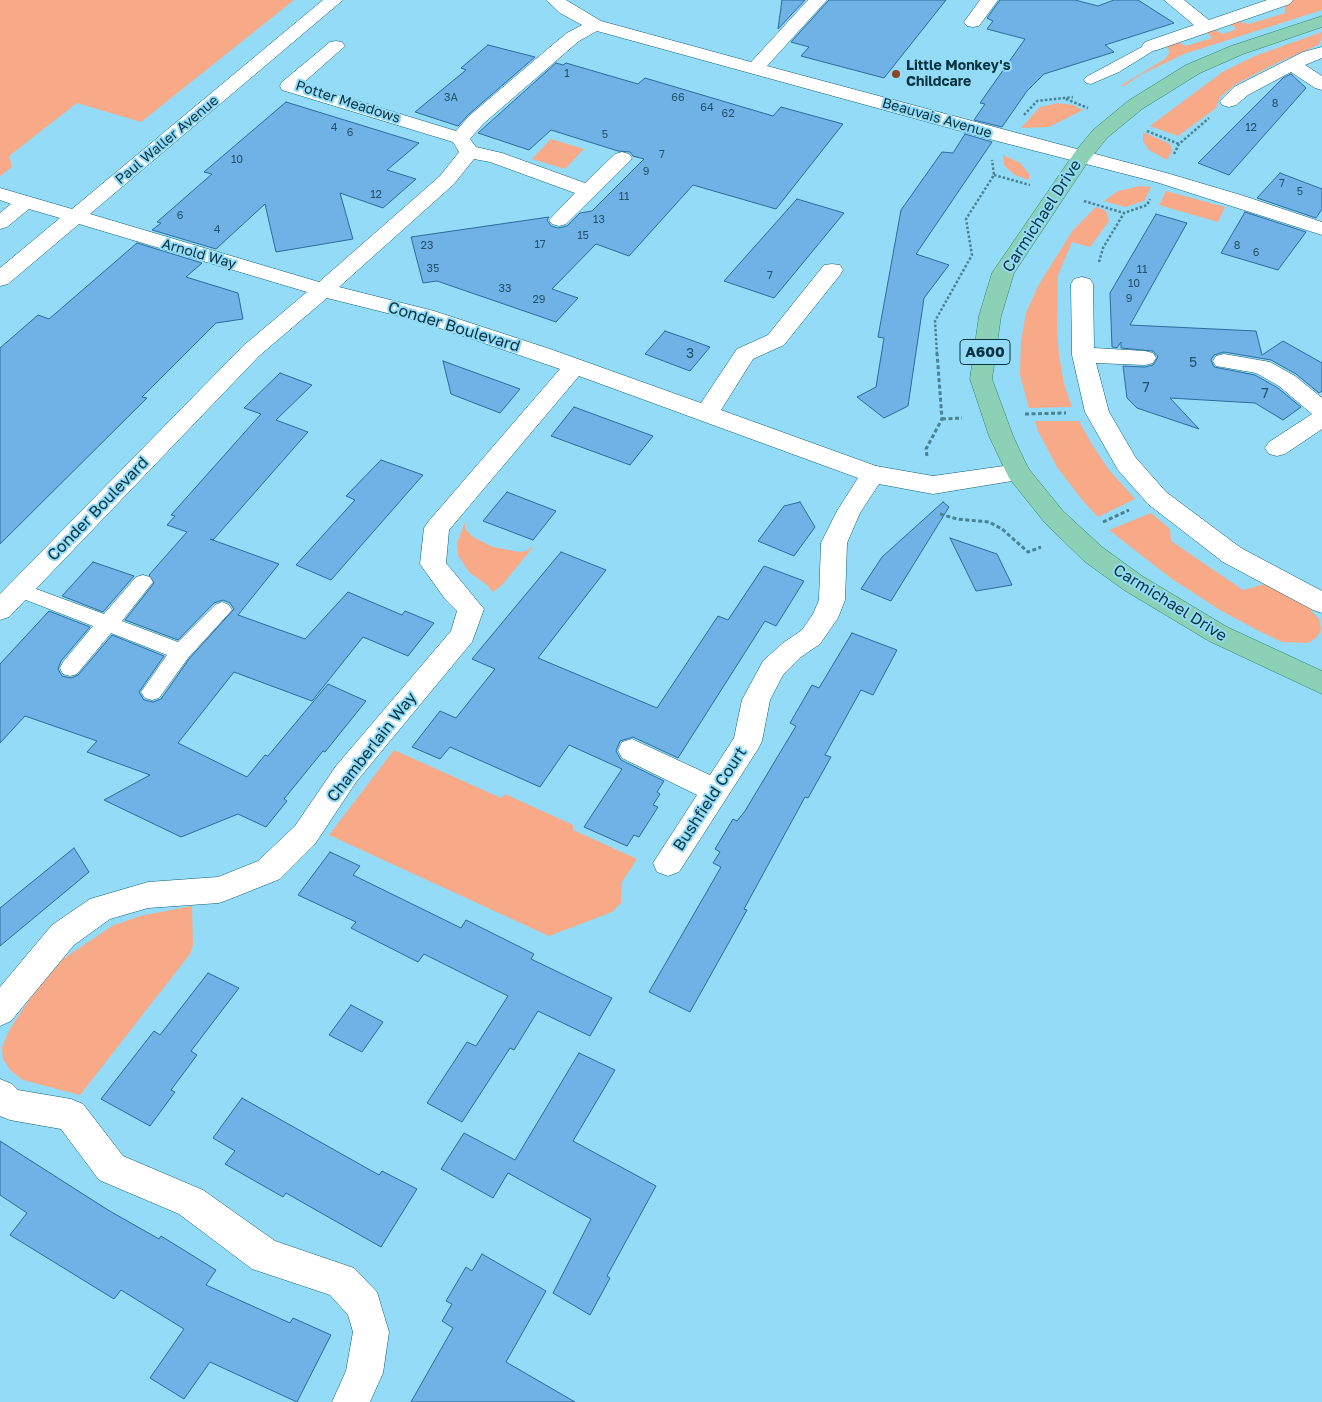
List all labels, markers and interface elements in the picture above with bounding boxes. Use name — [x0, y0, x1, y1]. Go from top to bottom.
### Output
place label: Little Monkey's Childcare — [906, 58, 1010, 90]
house number: 1 — [564, 67, 570, 81]
marker: Little Monkey's Childcare — [890, 68, 902, 80]
street label: Potter Meadows — [293, 77, 403, 127]
house number: 3A — [444, 91, 458, 105]
house number: 66 — [671, 91, 685, 105]
street label: Paul Waller Avenue — [112, 92, 222, 188]
street label: Beauvais Avenue — [880, 94, 994, 142]
house number: 8 — [1272, 97, 1278, 111]
house number: 64 — [700, 101, 714, 115]
house number: 62 — [721, 107, 735, 121]
house number: 4 — [331, 121, 337, 135]
house number: 12 — [1245, 121, 1257, 135]
house number: 6 — [347, 126, 353, 140]
house number: 5 — [602, 128, 608, 142]
house number: 7 — [659, 148, 665, 162]
house number: 10 — [231, 153, 243, 167]
street label: Carmichael Drive — [998, 156, 1086, 276]
house number: 9 — [643, 165, 649, 179]
house number: 7 — [1279, 177, 1285, 191]
house number: 5 — [1297, 185, 1303, 199]
house number: 12 — [370, 188, 382, 202]
house number: 11 — [619, 190, 629, 204]
house number: 6 — [177, 209, 183, 223]
house number: 13 — [593, 213, 605, 227]
house number: 4 — [214, 223, 220, 237]
house number: 15 — [577, 229, 589, 243]
street label: Arnold Way — [160, 235, 238, 273]
house number: 17 — [534, 238, 546, 252]
house number: 23 — [421, 239, 433, 253]
house number: 8 — [1234, 239, 1240, 253]
house number: 6 — [1253, 246, 1259, 260]
house number: 35 — [427, 262, 439, 276]
house number: 11 — [1137, 263, 1147, 277]
house number: 7 — [767, 269, 773, 283]
house number: 10 — [1128, 277, 1140, 291]
house number: 33 — [499, 282, 511, 296]
house number: 9 — [1126, 292, 1132, 306]
house number: 29 — [532, 293, 546, 307]
street label: Conder Boulevard — [386, 298, 522, 356]
road number: A600 — [960, 340, 1010, 364]
house number: 3 — [686, 346, 694, 362]
house number: 5 — [1189, 355, 1197, 371]
house number: 7 — [1142, 380, 1150, 396]
house number: 7 — [1261, 386, 1269, 402]
street label: Conder Boulevard — [43, 453, 153, 565]
street label: Carmichael Drive — [1110, 560, 1230, 646]
street label: Chamberlain Way — [323, 688, 421, 806]
street label: Bushfield Court — [669, 743, 751, 855]

